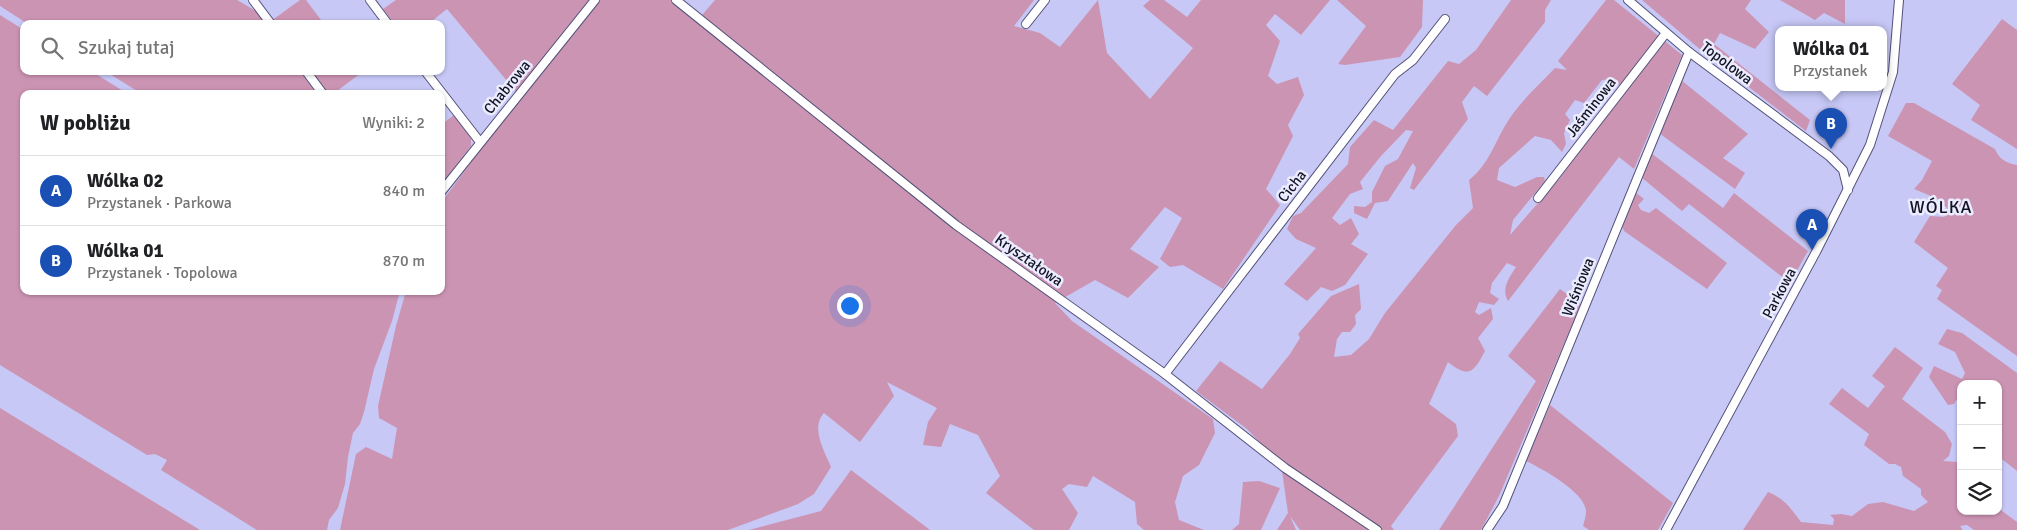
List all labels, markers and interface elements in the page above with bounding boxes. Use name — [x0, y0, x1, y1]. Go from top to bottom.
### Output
search box — [20, 20, 445, 75]
popup — [1775, 26, 1887, 91]
icon: search — [38, 34, 66, 62]
text: Szukaj tutaj — [78, 36, 175, 60]
text: Wólka 01 — [1793, 37, 1869, 61]
street label: Topolowa — [1698, 38, 1756, 88]
street label: Chabrowa — [480, 56, 534, 118]
text: Przystanek — [1793, 61, 1868, 81]
street label: Jaśminowa — [1562, 74, 1620, 140]
pin: B — [1815, 108, 1847, 149]
text: W pobliżu — [40, 110, 131, 136]
text: Wyniki: 2 — [362, 113, 425, 133]
street label: Cicha — [1274, 166, 1310, 206]
text: Wólka 02 — [87, 169, 164, 193]
text: A — [51, 181, 61, 201]
text: 840 m — [383, 181, 425, 201]
text: Przystanek · Parkowa — [87, 193, 232, 213]
district label: WÓLKA — [1910, 196, 1972, 218]
pin: A — [1796, 209, 1828, 250]
street label: Kryształowa — [992, 230, 1066, 290]
text: Wólka 01 — [87, 239, 164, 263]
text: B — [51, 251, 61, 271]
text: 870 m — [383, 251, 425, 271]
street label: Wiśniowa — [1558, 255, 1598, 319]
text: Przystanek · Topolowa — [87, 263, 238, 283]
street label: Parkowa — [1758, 265, 1800, 321]
your location — [837, 293, 863, 319]
map controls — [1957, 380, 2002, 515]
button: + — [1957, 380, 2002, 425]
button: − — [1957, 425, 2002, 470]
button: layers — [1957, 470, 2002, 515]

